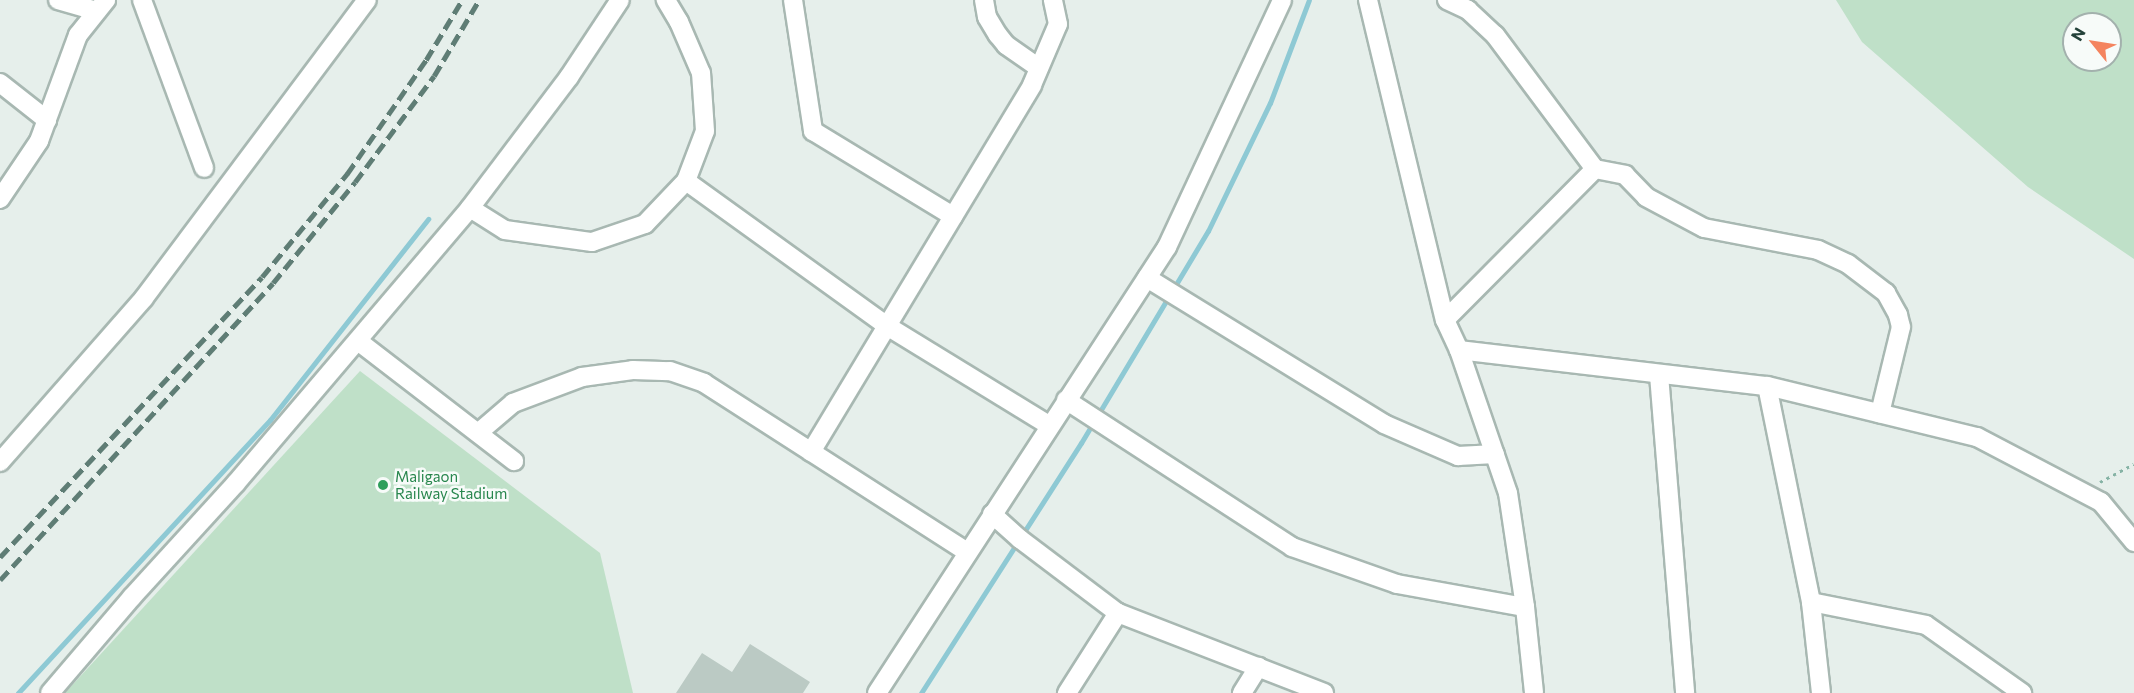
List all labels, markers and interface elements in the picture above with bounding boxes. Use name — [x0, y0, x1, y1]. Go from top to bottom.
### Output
north arrow — [2062, 12, 2122, 72]
text: N — [2066, 24, 2089, 44]
place label: Maligaon Railway Stadium — [395, 467, 507, 502]
marker: Maligaon Railway Stadium — [376, 478, 390, 492]

